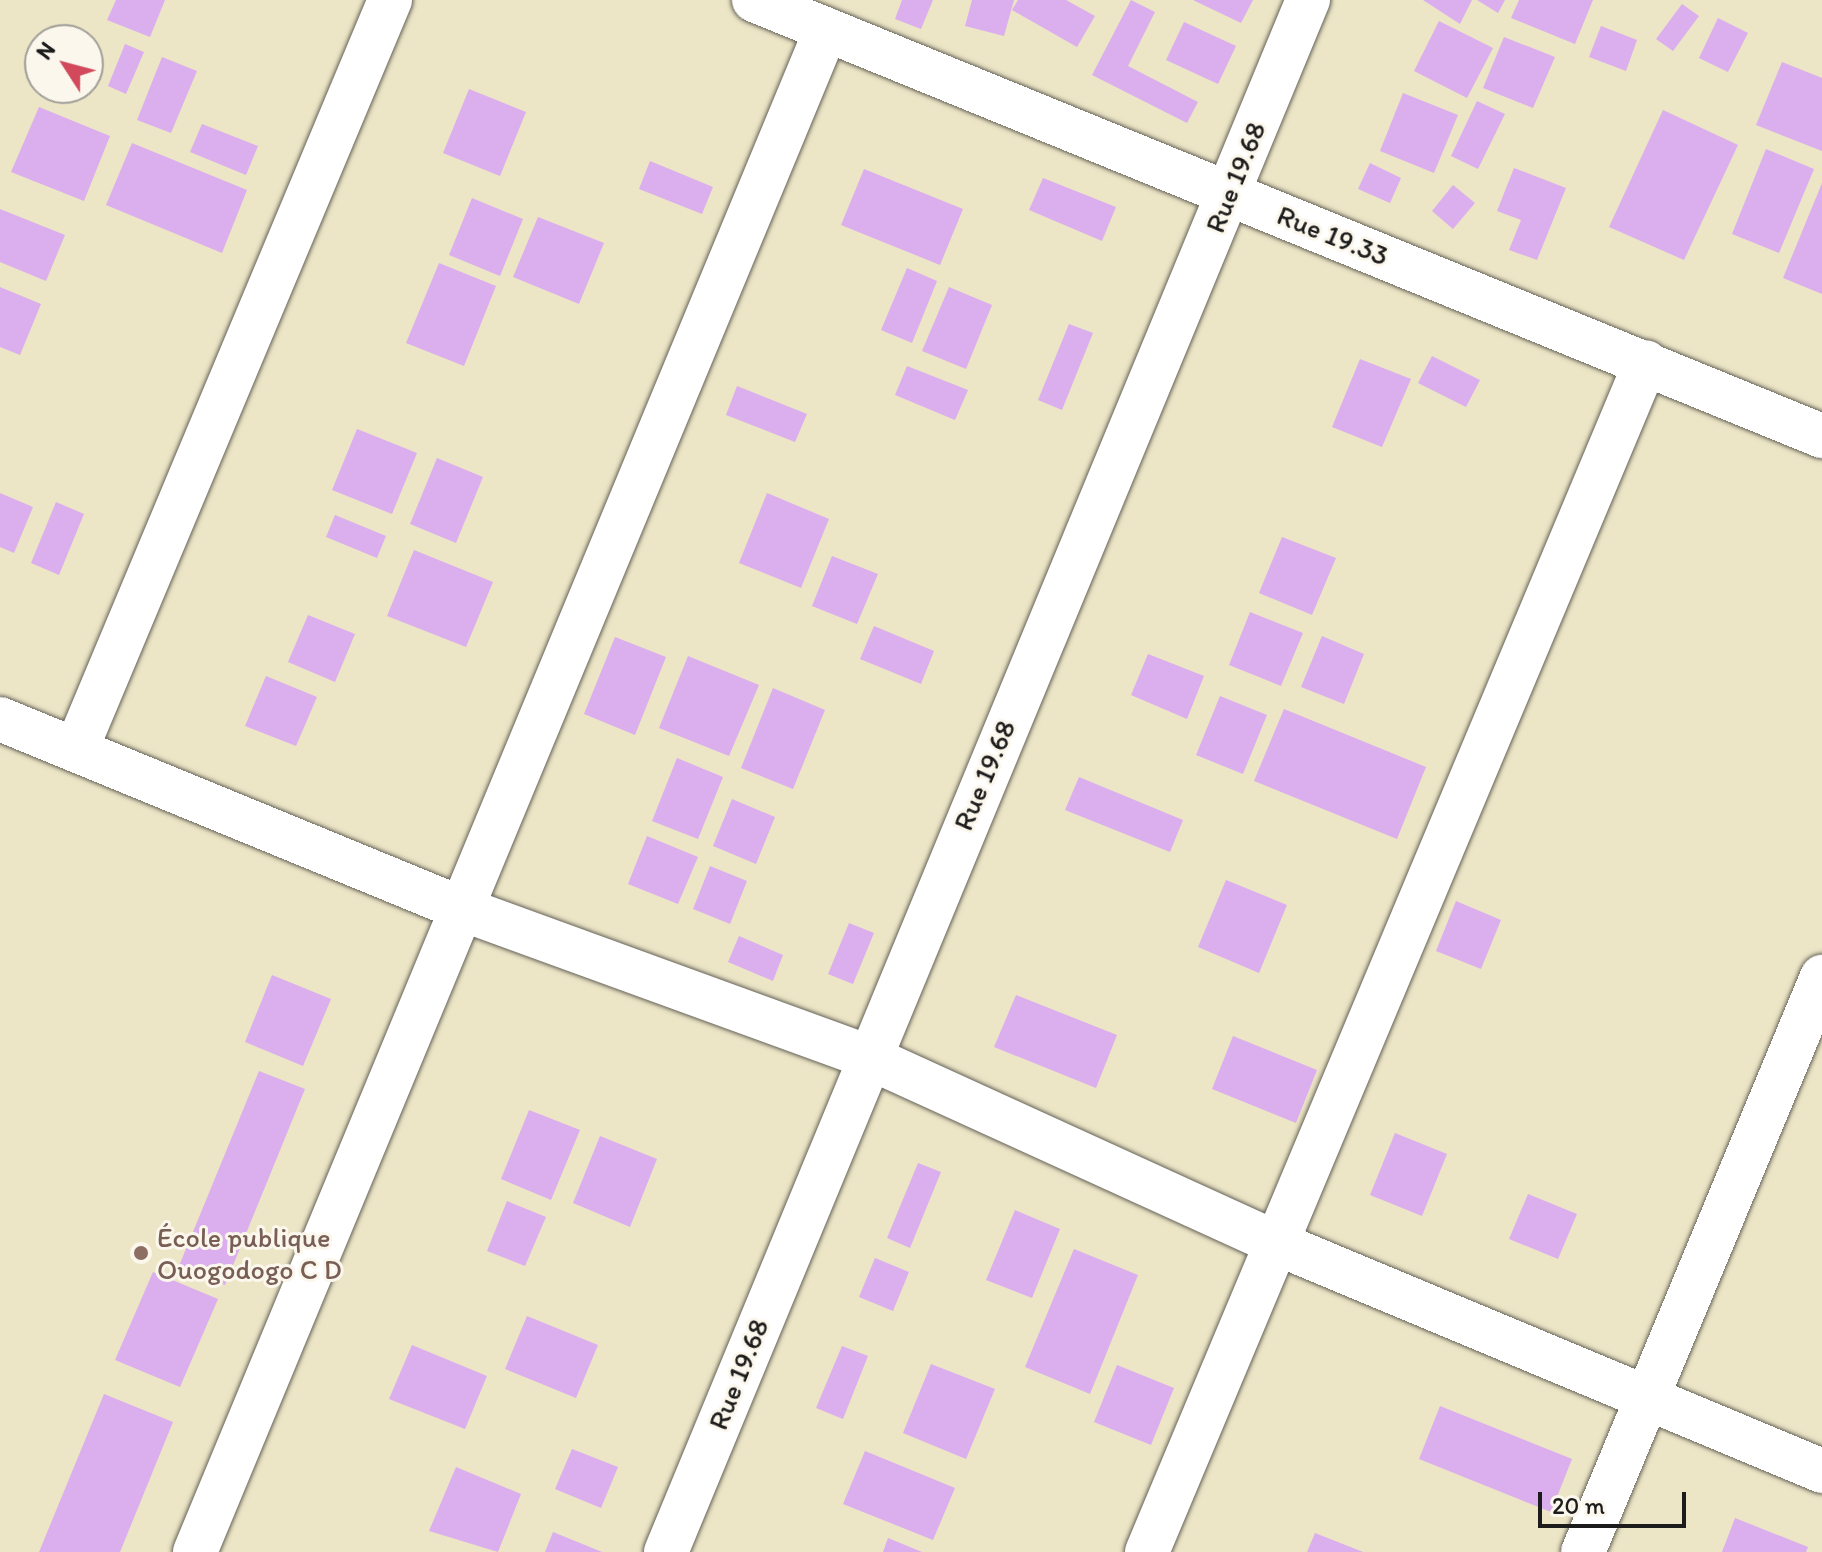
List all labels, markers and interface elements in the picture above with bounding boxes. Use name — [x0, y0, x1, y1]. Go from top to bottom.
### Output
north arrow — [24, 24, 104, 104]
text: N — [31, 37, 61, 65]
street label: Rue 19.68 — [1198, 117, 1272, 237]
street label: Rue 19.33 — [1272, 198, 1394, 272]
street label: Rue 19.68 — [946, 715, 1022, 835]
place label: École publique Ouogodogo C D — [157, 1220, 343, 1286]
marker: École publique Ouogodogo C D — [132, 1244, 150, 1262]
street label: Rue 19.68 — [701, 1314, 775, 1434]
scale bar — [1542, 1476, 1690, 1526]
text: 20 m — [1552, 1491, 1605, 1520]

